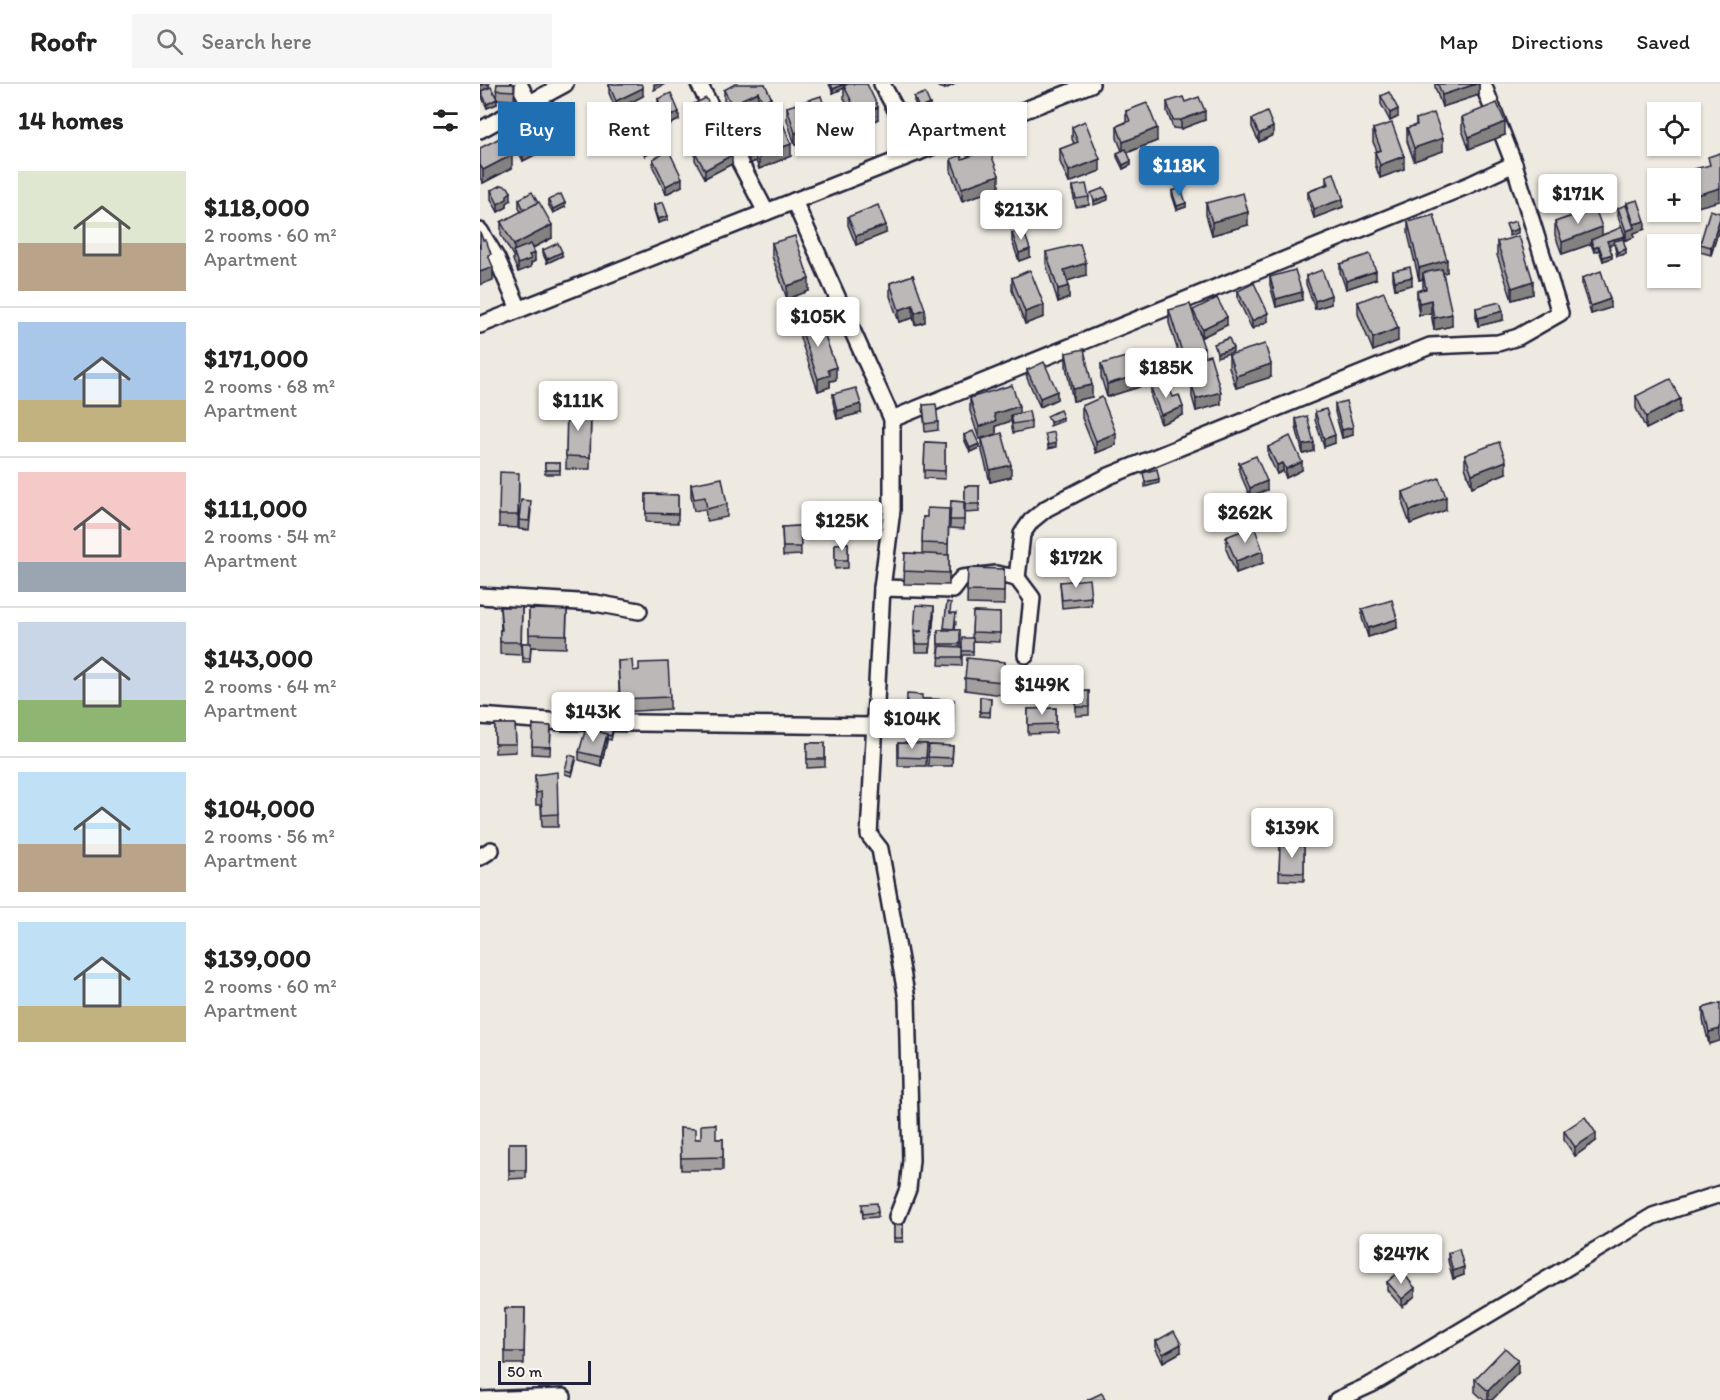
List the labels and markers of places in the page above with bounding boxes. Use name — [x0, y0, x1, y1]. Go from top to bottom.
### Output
pin: $118K — [1137, 146, 1221, 197]
pin: $171K — [1536, 174, 1620, 225]
pin: $213K — [979, 190, 1063, 241]
pin: $105K — [776, 297, 860, 348]
pin: $185K — [1124, 348, 1208, 399]
pin: $111K — [536, 381, 620, 432]
pin: $262K — [1203, 493, 1287, 544]
pin: $125K — [800, 501, 884, 552]
pin: $172K — [1034, 538, 1118, 589]
pin: $149K — [1000, 665, 1084, 716]
pin: $143K — [551, 692, 635, 743]
pin: $104K — [870, 699, 954, 750]
pin: $139K — [1250, 808, 1334, 859]
pin: $247K — [1359, 1234, 1443, 1285]

